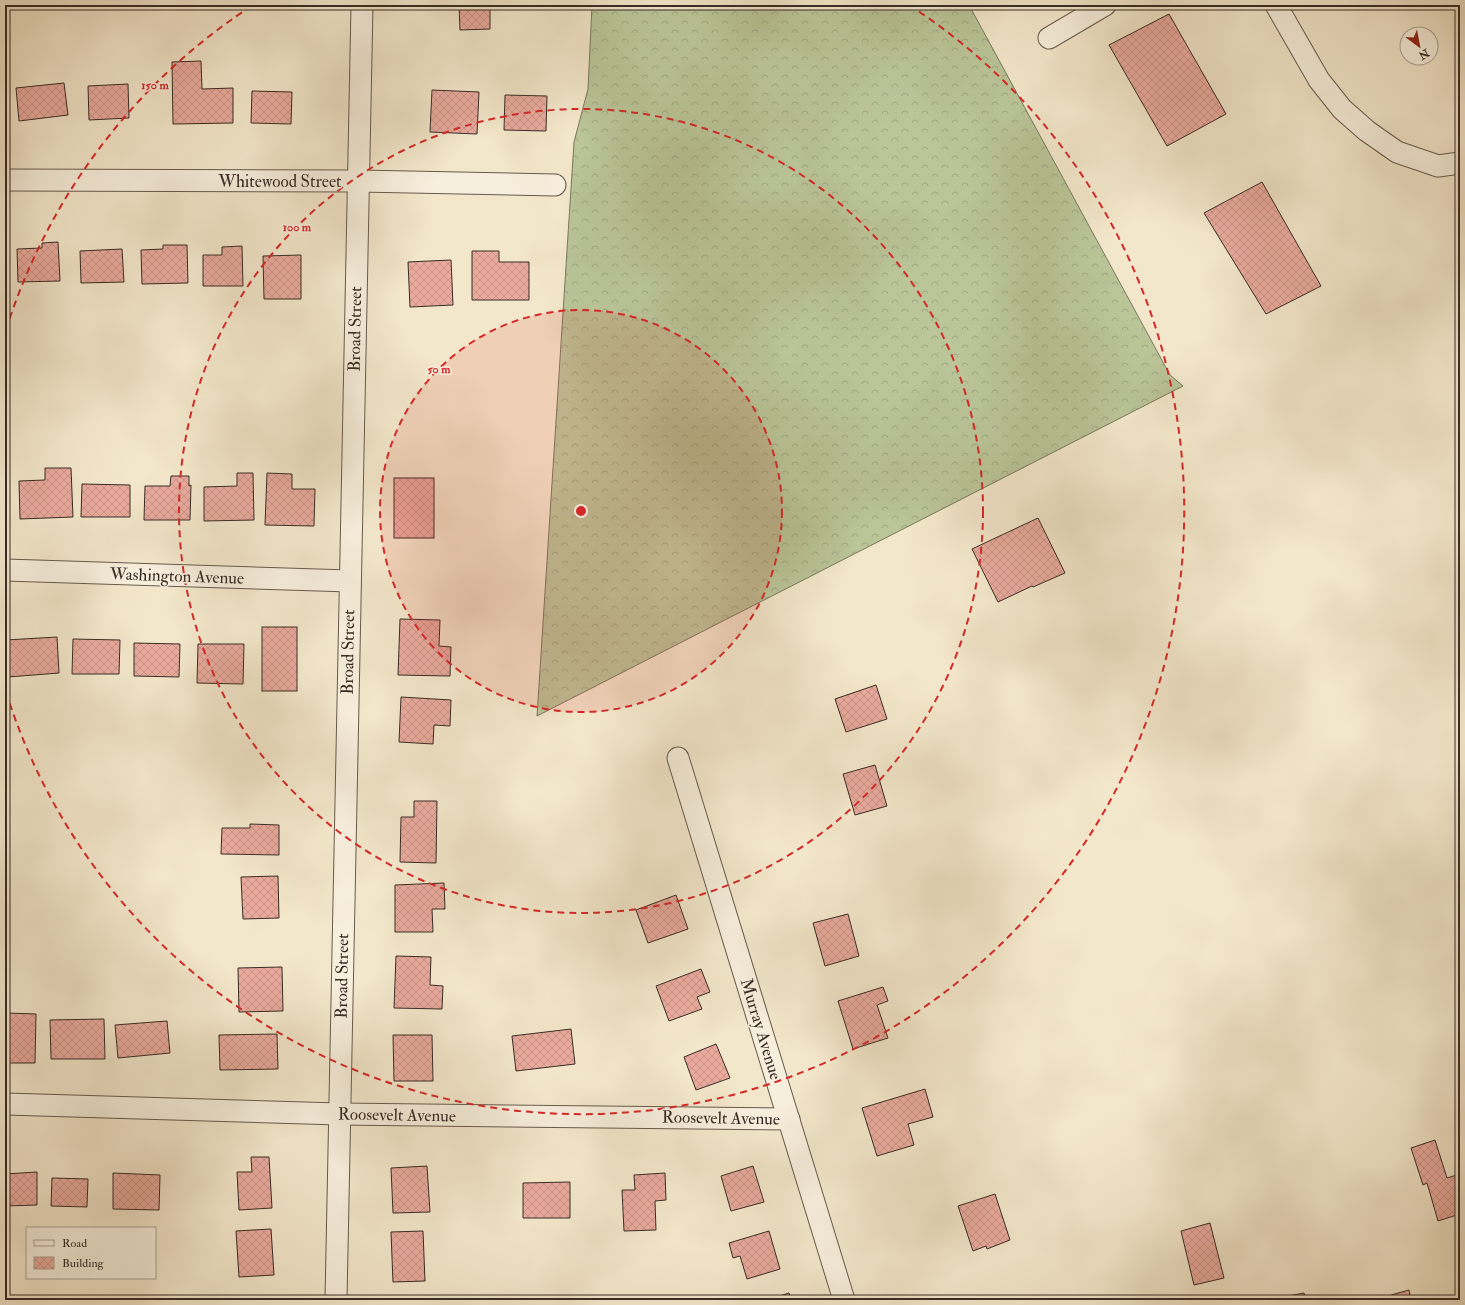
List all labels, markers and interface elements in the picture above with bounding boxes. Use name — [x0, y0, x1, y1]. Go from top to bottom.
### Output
north arrow — [1399, 26, 1439, 66]
text: N — [1415, 45, 1433, 63]
text: 150 m — [141, 78, 169, 93]
street label: Whitewood Street — [217, 171, 342, 192]
text: 100 m — [283, 220, 312, 235]
street label: Broad Street — [344, 286, 366, 372]
text: 50 m — [427, 362, 451, 377]
centre of rings — [574, 504, 588, 518]
street label: Washington Avenue — [109, 563, 244, 589]
street label: Broad Street — [337, 609, 359, 695]
street label: Broad Street — [331, 933, 353, 1019]
street label: Murray Avenue — [735, 976, 786, 1082]
street label: Roosevelt Avenue — [338, 1103, 456, 1127]
street label: Roosevelt Avenue — [662, 1106, 780, 1130]
legend — [26, 1227, 156, 1279]
text: Road — [62, 1236, 87, 1251]
text: Building — [62, 1256, 105, 1271]

